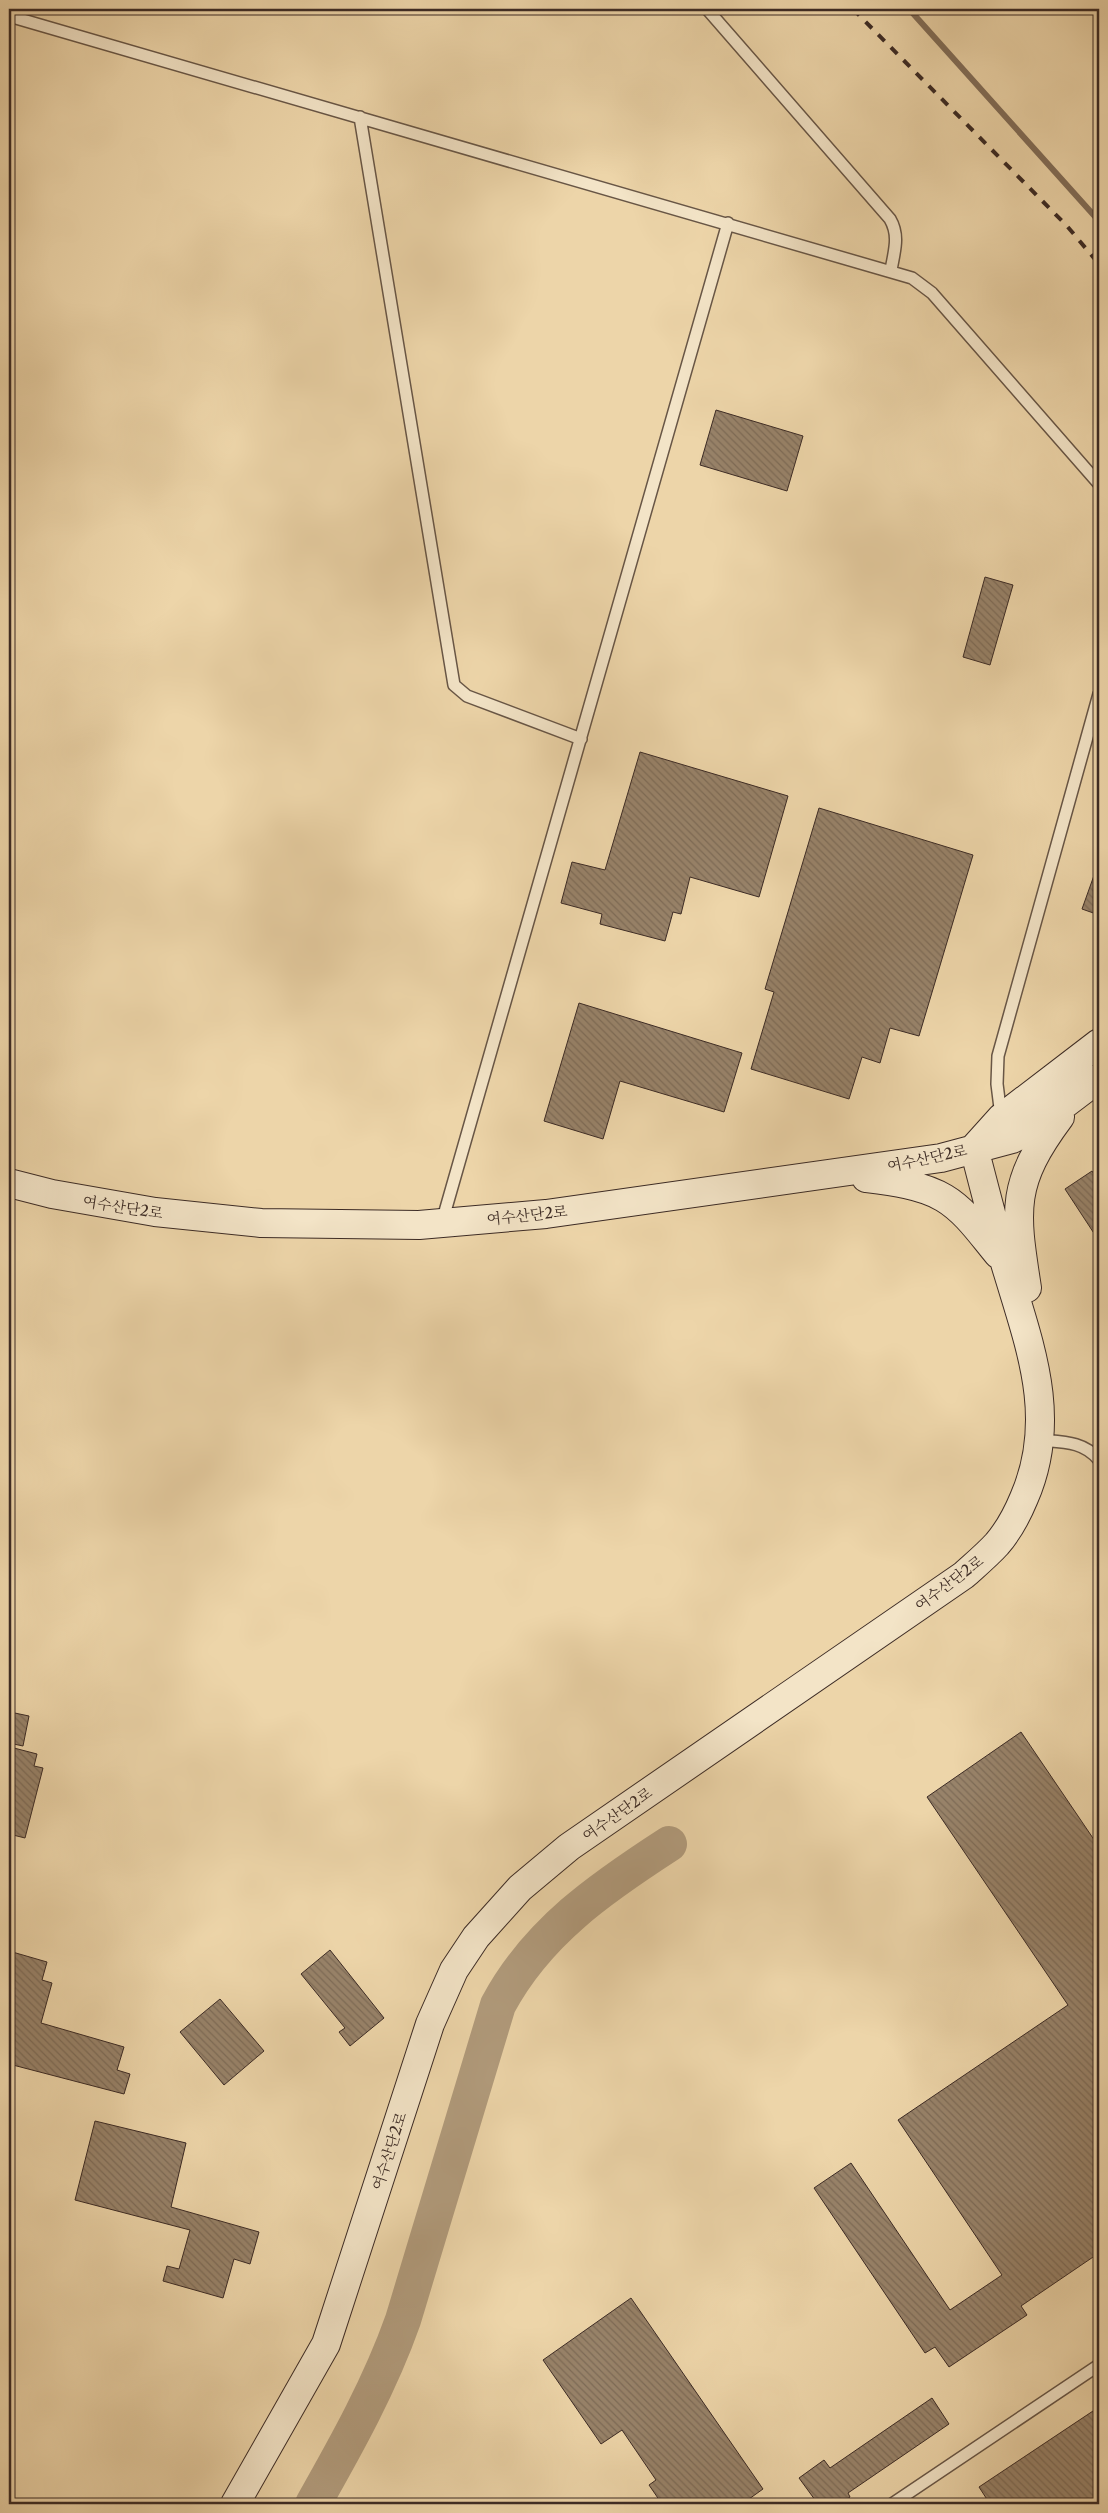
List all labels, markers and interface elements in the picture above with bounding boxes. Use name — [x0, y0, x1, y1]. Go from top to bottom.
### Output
street label: 여수산단2로 — [885, 1140, 969, 1176]
street label: 여수산단2로 — [81, 1191, 165, 1223]
street label: 여수산단2로 — [486, 1201, 569, 1229]
street label: 여수산단2로 — [911, 1551, 987, 1615]
street label: 여수산단2로 — [578, 1783, 656, 1845]
street label: 여수산단2로 — [367, 2109, 411, 2192]

